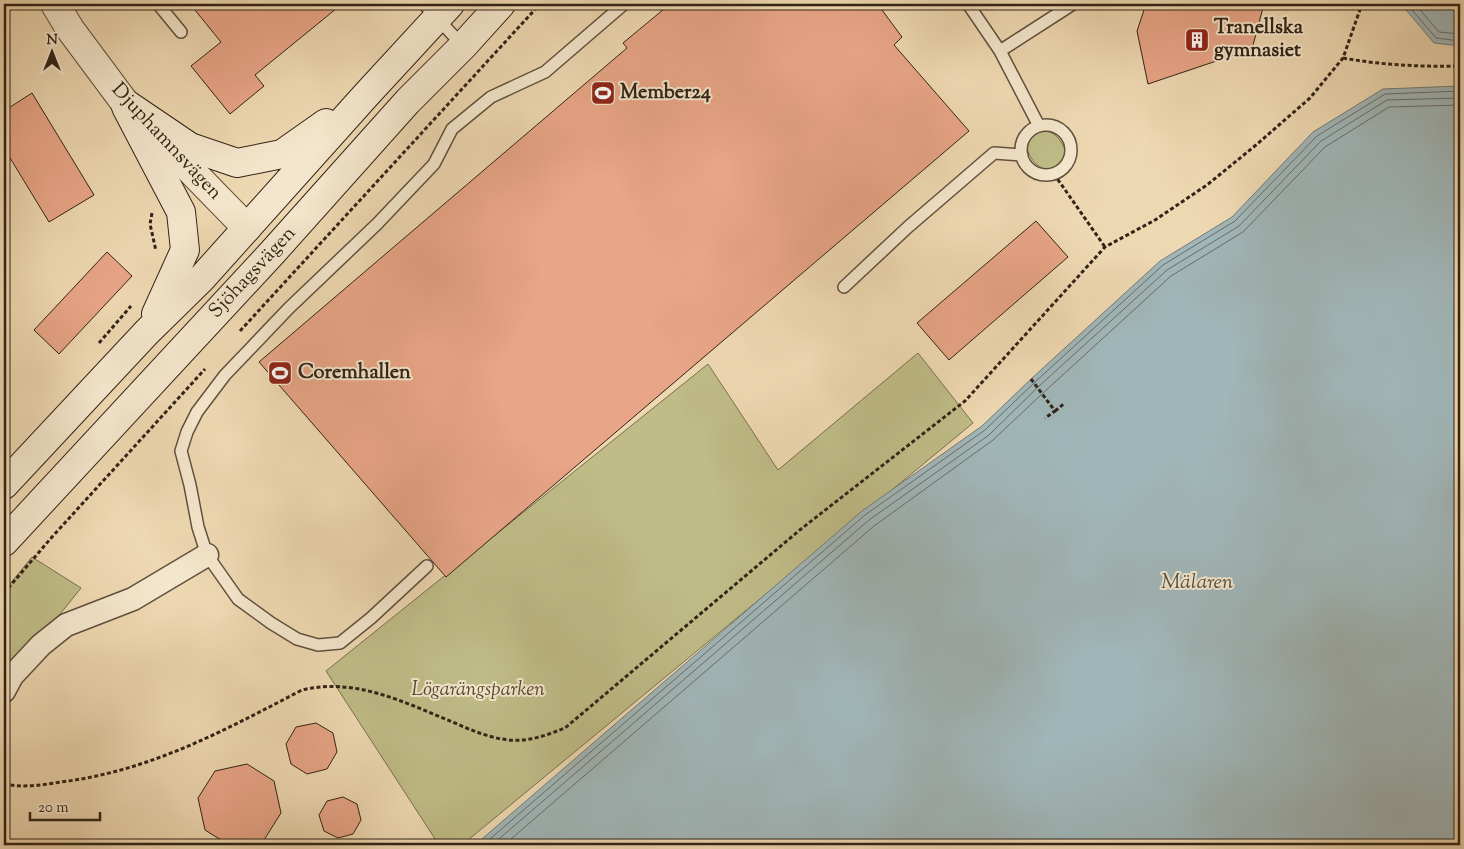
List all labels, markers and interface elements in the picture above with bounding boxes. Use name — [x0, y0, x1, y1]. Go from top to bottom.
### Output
place label: Tranellska gymnasiet — [1214, 14, 1304, 66]
building icon: Tranellska gymnasiet — [1184, 27, 1210, 53]
north arrow — [28, 28, 78, 78]
text: N — [46, 31, 58, 51]
street label: Djuphamnsvägen — [104, 77, 228, 207]
place label: Member24 — [620, 79, 711, 108]
sports icon: Member24 — [590, 80, 616, 106]
street label: Sjöhagsvägen — [203, 220, 304, 326]
place label: Coremhallen — [298, 359, 411, 388]
sports icon: Coremhallen — [267, 360, 293, 386]
water label: Mälaren — [1161, 568, 1233, 598]
park label: Lögarängsparken — [411, 676, 545, 705]
scale bar — [30, 789, 100, 821]
text: 20 m — [38, 798, 69, 819]

